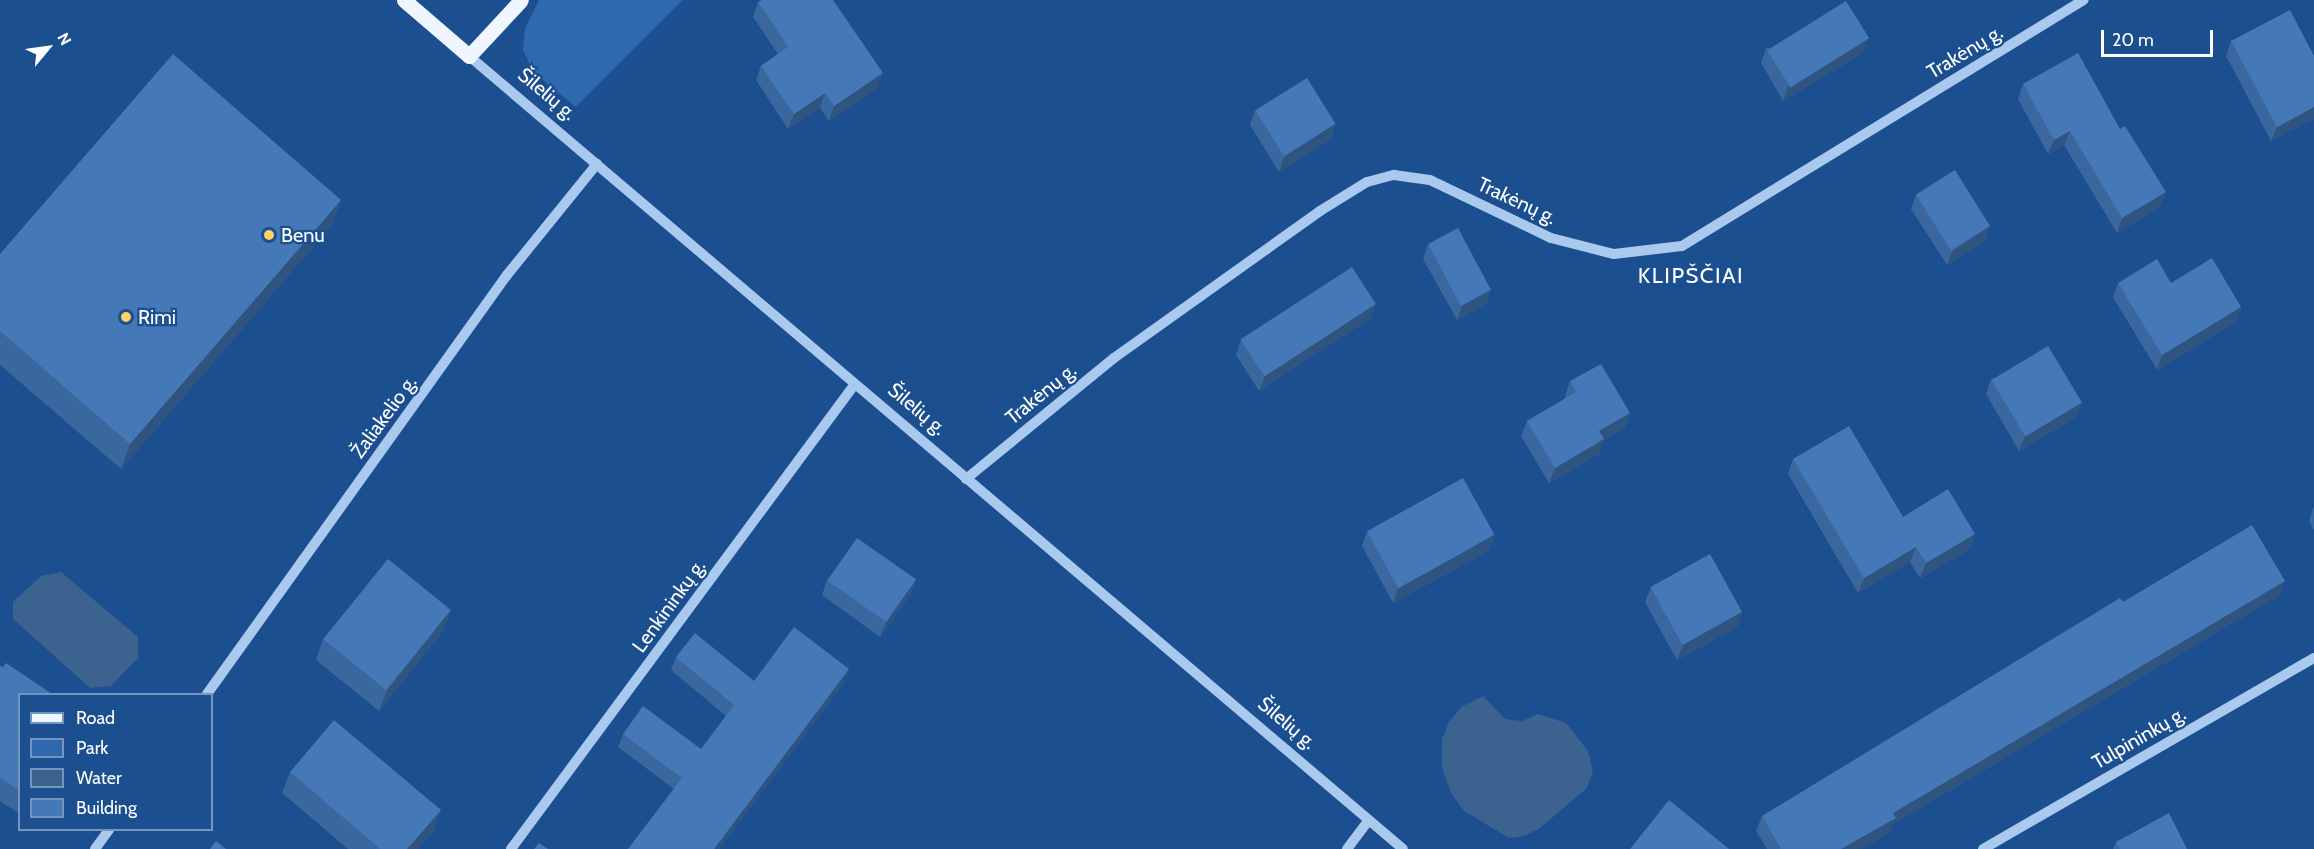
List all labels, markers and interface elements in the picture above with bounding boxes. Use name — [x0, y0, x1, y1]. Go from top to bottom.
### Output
north arrow — [18, 18, 78, 78]
scale bar — [2104, 18, 2216, 56]
street label: Trakėnų g. — [1923, 20, 2007, 84]
text: N — [53, 29, 75, 49]
text: 20 m — [2112, 29, 2154, 51]
street label: Šilelių g. — [513, 63, 581, 125]
street label: Trakėnų g. — [1474, 172, 1560, 230]
place label: Benu — [281, 223, 325, 247]
marker: Benu — [262, 228, 276, 242]
district label: KLIPŠČIAI — [1638, 263, 1744, 289]
place label: Rimi — [138, 305, 176, 329]
marker: Rimi — [119, 310, 133, 324]
street label: Trakėnų g. — [1001, 358, 1081, 430]
street label: Žaliakelio g. — [346, 371, 422, 463]
street label: Šilelių g. — [883, 378, 951, 440]
street label: Lenkininkų g. — [627, 555, 711, 657]
street label: Šilelių g. — [1253, 692, 1321, 754]
legend — [18, 693, 213, 831]
street label: Tulpininkų g. — [2088, 702, 2190, 774]
text: Road — [76, 707, 115, 729]
text: Park — [76, 737, 108, 759]
text: Water — [76, 767, 122, 789]
text: Building — [76, 797, 137, 819]

